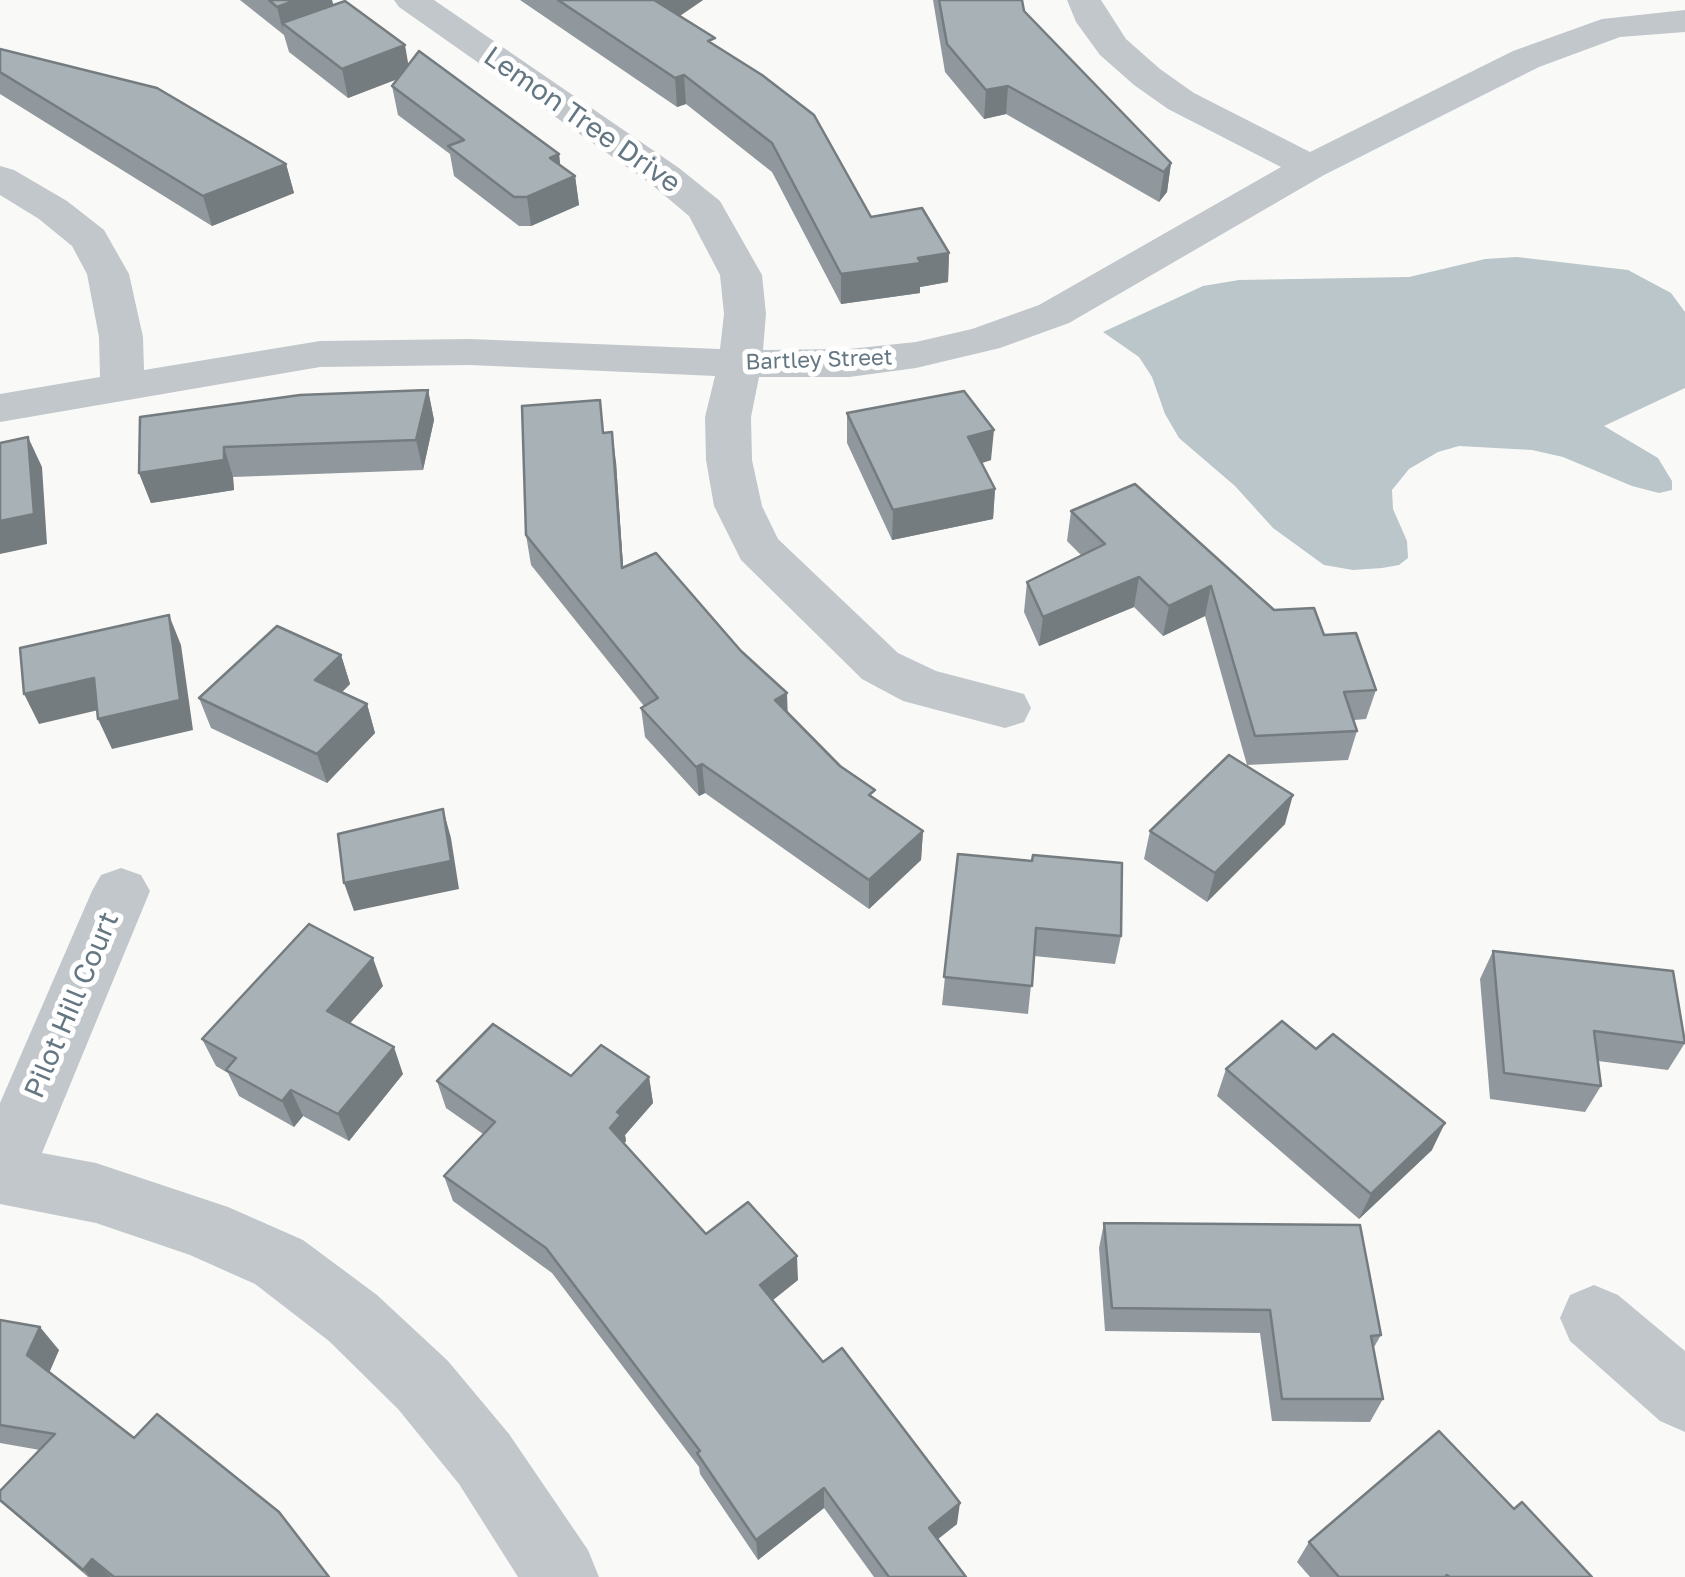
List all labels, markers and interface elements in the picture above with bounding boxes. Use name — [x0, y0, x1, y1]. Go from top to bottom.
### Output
street label: Lemon Tree Drive — [477, 40, 687, 200]
street label: Bartley Street — [745, 344, 893, 376]
street label: Pilot Hill Court — [18, 907, 126, 1103]

